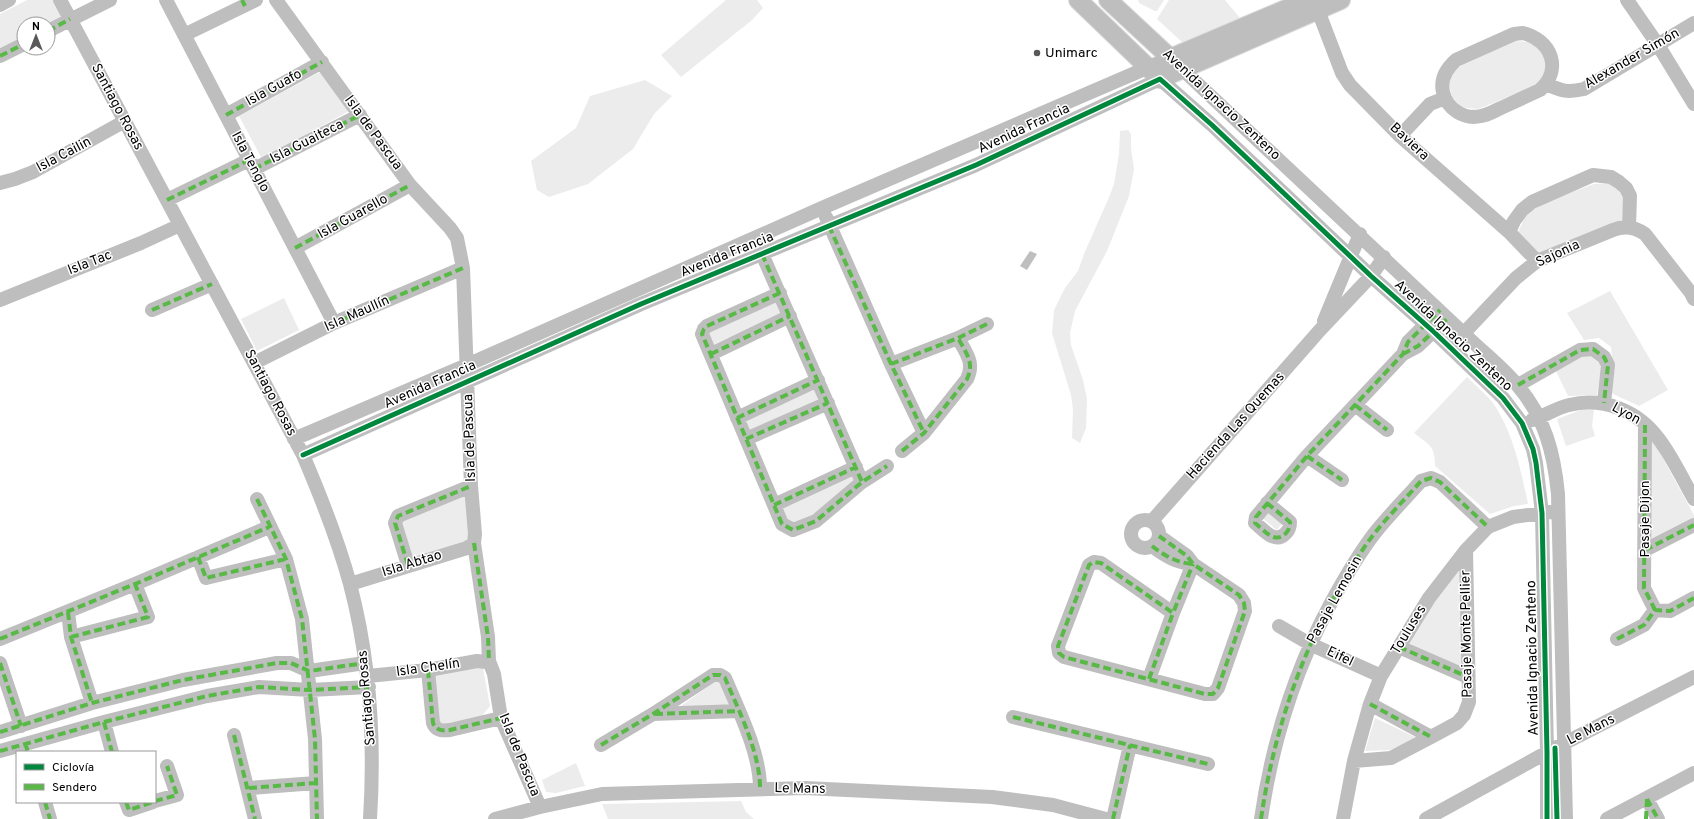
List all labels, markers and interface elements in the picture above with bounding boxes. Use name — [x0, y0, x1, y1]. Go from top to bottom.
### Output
north arrow — [16, 16, 56, 56]
text: N — [32, 20, 40, 34]
street label: Alexander Simón — [1582, 25, 1682, 93]
place label: Unimarc — [1045, 45, 1098, 62]
street label: Avenida Ignacio Zenteno — [1158, 46, 1284, 164]
marker: Unimarc — [1032, 48, 1042, 58]
street label: Santiago Rosas — [87, 61, 147, 153]
street label: Isla Guafo — [243, 66, 305, 110]
street label: Isla de Pascua — [340, 92, 406, 174]
street label: Avenida Francia — [976, 100, 1072, 158]
street label: Isla Guaiteca — [267, 116, 347, 168]
street label: Baviera — [1386, 120, 1432, 164]
street label: Isla Tenglo — [227, 129, 273, 195]
street label: Isla Cailin — [34, 133, 94, 177]
street label: Isla Guarello — [315, 191, 391, 243]
street label: Avenida Francia — [678, 229, 776, 281]
street label: Sajonia — [1533, 237, 1583, 271]
street label: Isla Tac — [66, 247, 114, 279]
street label: Avenida Ignacio Zenteno — [1390, 277, 1516, 395]
street label: Isla Maullín — [322, 292, 392, 336]
street label: Santiago Rosas — [240, 347, 300, 439]
street label: Avenida Francia — [381, 357, 479, 413]
street label: Hacienda Las Quemas — [1183, 369, 1289, 483]
street label: Isla de Pascua — [460, 394, 480, 482]
street label: Lyon — [1609, 399, 1643, 429]
street label: Pasaje Dijon — [1637, 480, 1654, 558]
street label: Isla Abtao — [380, 547, 444, 581]
street label: Pasaje Lemosin — [1304, 553, 1366, 647]
street label: Pasaje Monte Pellier — [1457, 570, 1477, 698]
street label: Avenida Ignacio Zenteno — [1523, 580, 1543, 736]
street label: Touluses — [1388, 602, 1430, 658]
street label: Eifel — [1324, 643, 1356, 671]
street label: Santiago Rosas — [354, 650, 380, 746]
street label: Isla Chelín — [395, 655, 461, 681]
street label: Isla de Pascua — [495, 711, 543, 799]
street label: Le Mans — [1564, 711, 1618, 749]
legend — [16, 751, 156, 803]
text: Ciclovía — [52, 760, 94, 776]
text: Sendero — [52, 780, 97, 796]
street label: Le Mans — [774, 780, 826, 798]

